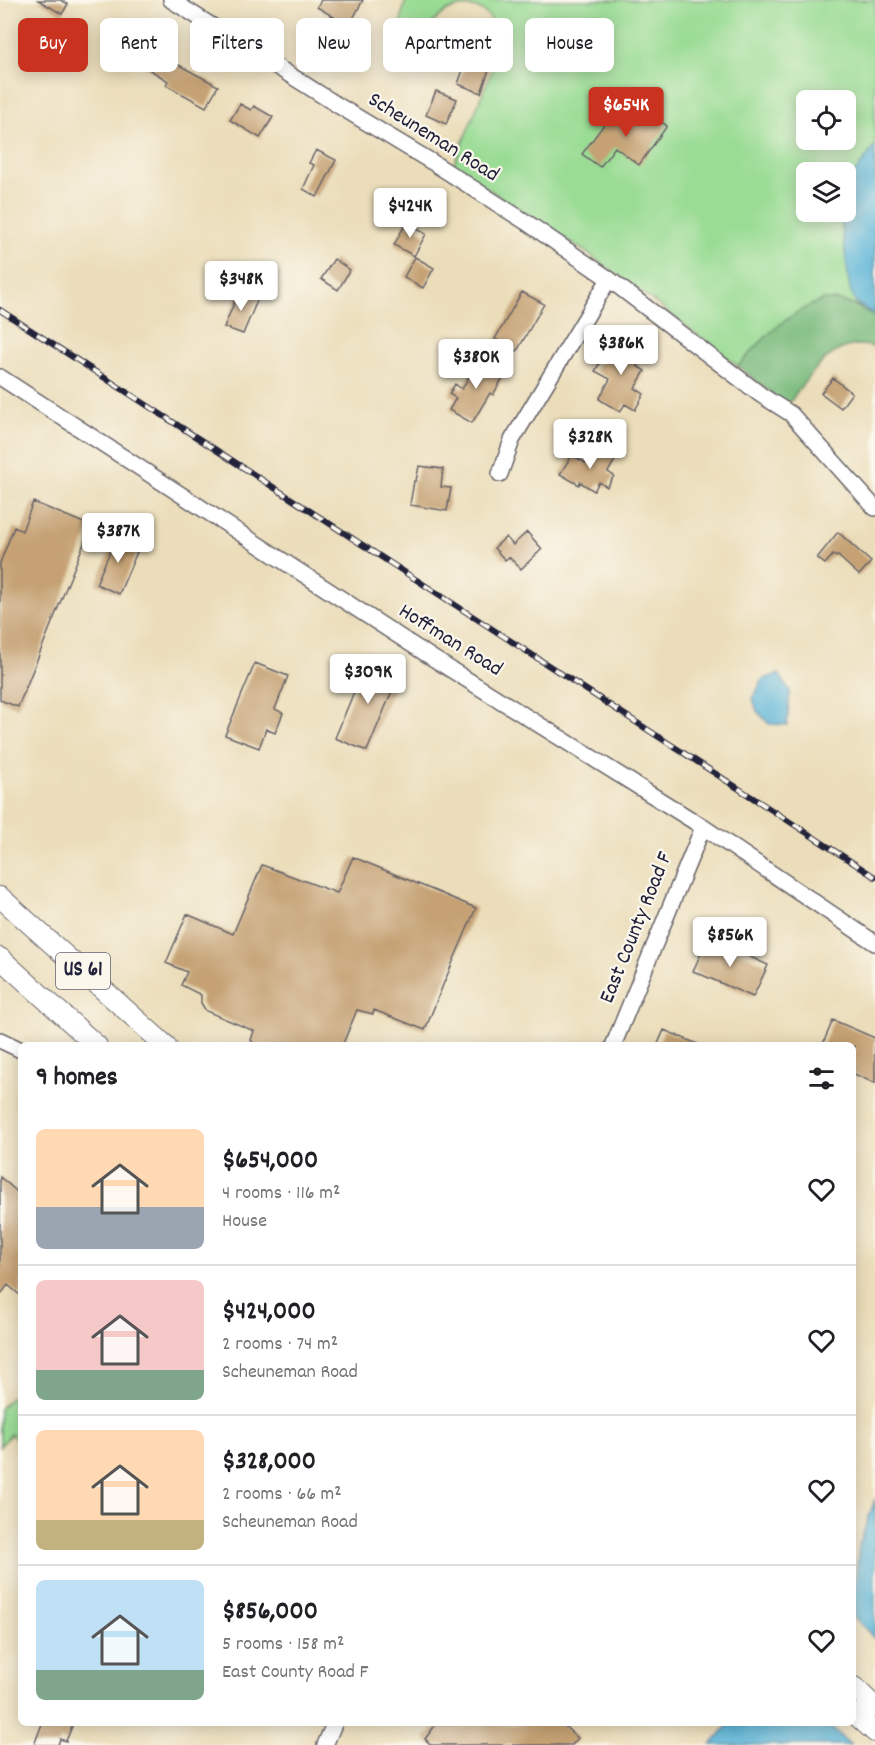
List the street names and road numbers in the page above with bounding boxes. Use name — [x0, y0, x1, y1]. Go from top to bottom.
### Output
street label: Scheuneman Road — [361, 85, 505, 191]
street label: Hoffman Road — [392, 597, 508, 685]
street label: East County Road F — [592, 847, 682, 1008]
road number: US 61 — [56, 953, 110, 989]

